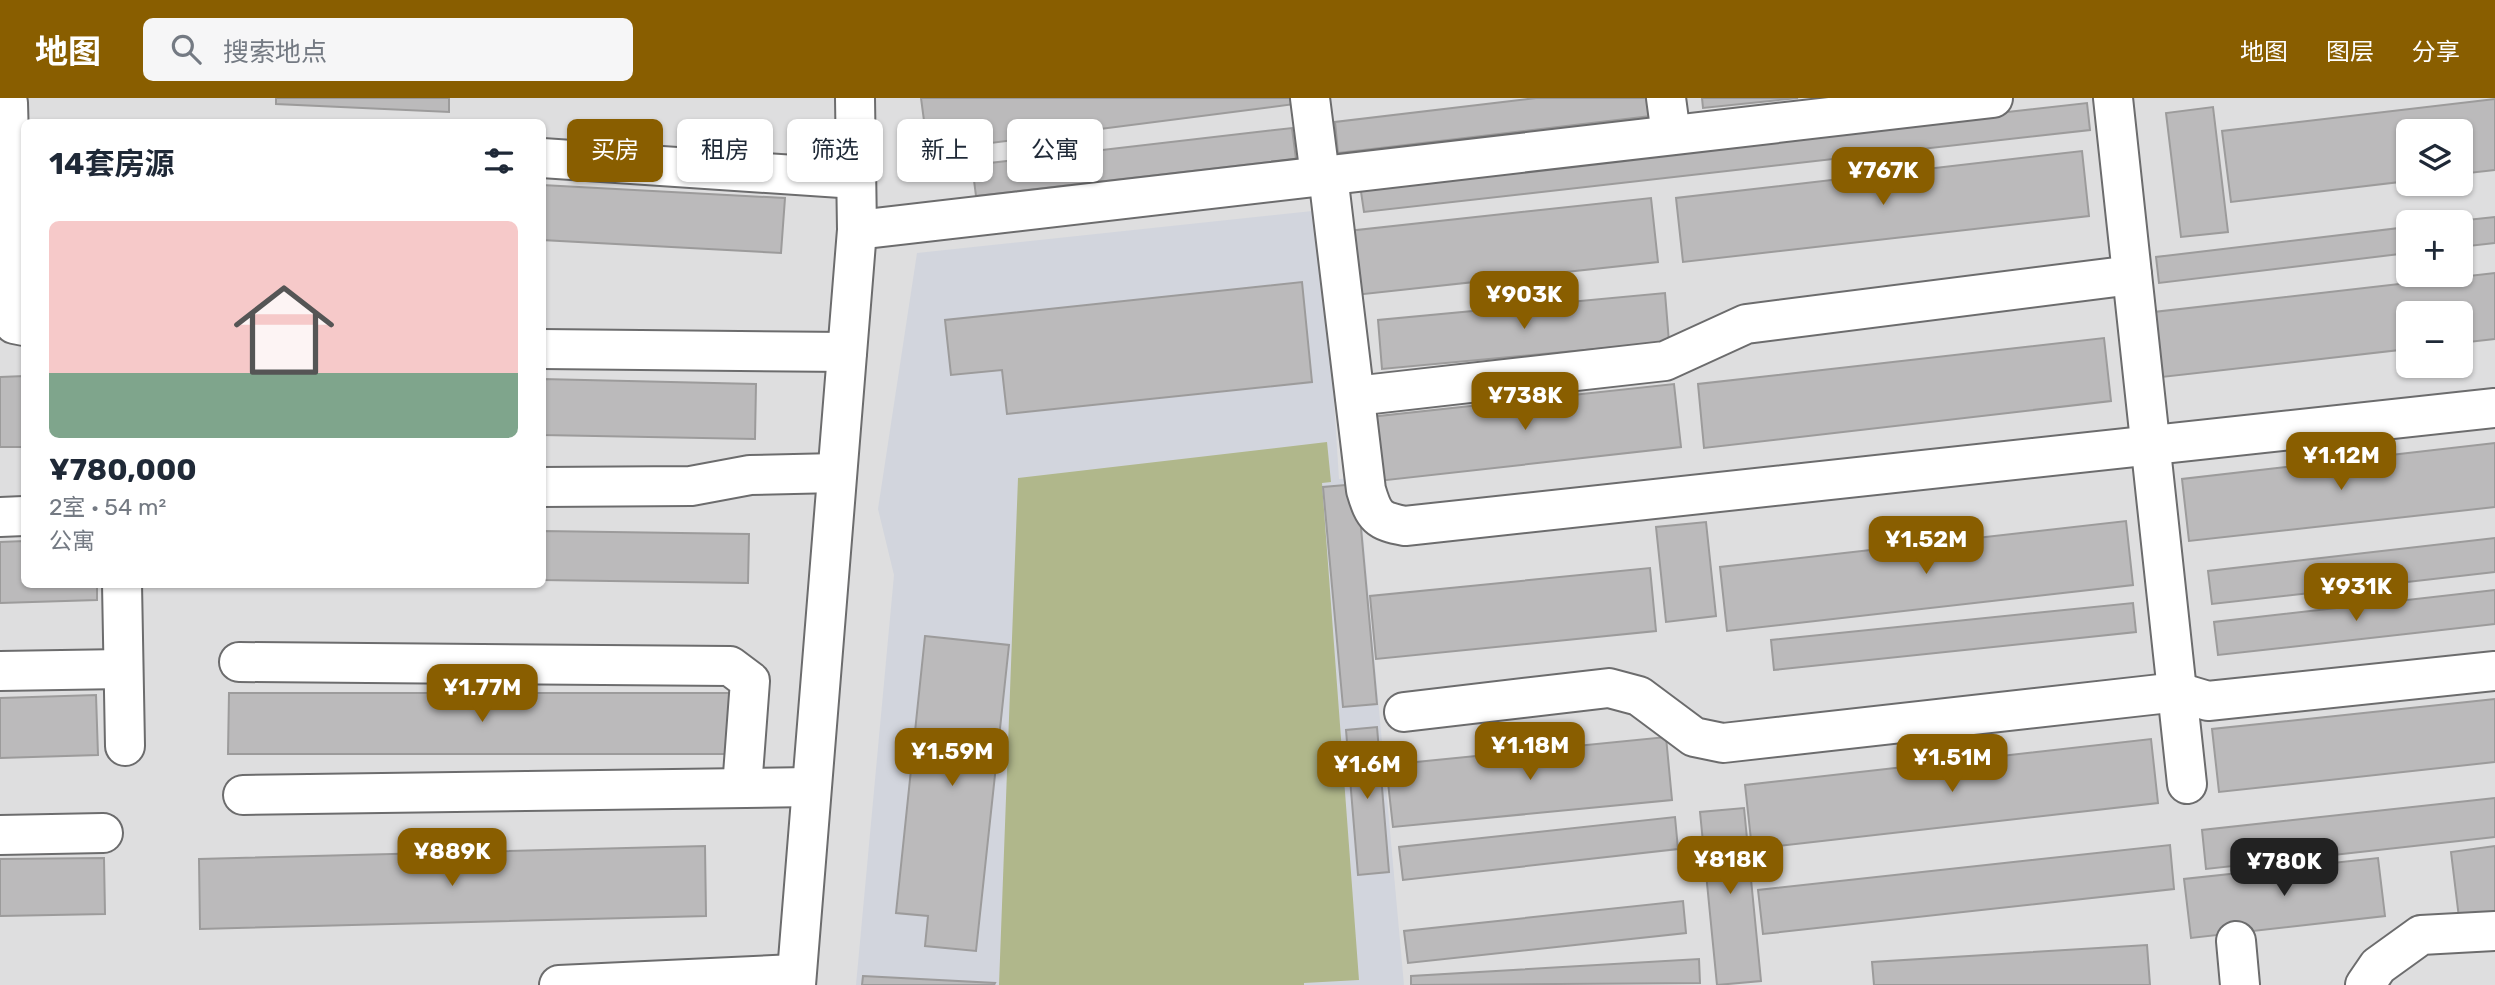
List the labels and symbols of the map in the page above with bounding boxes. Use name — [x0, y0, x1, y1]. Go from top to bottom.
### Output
pin: ¥767K — [1834, 148, 1932, 207]
pin: ¥903K — [1475, 272, 1573, 331]
pin: ¥738K — [1476, 372, 1574, 432]
pin: ¥1.12M — [2284, 432, 2398, 492]
pin: ¥1.52M — [1869, 517, 1983, 576]
pin: ¥931K — [2307, 564, 2405, 623]
pin: ¥1.77M — [425, 664, 539, 724]
pin: ¥1.18M — [1473, 722, 1587, 782]
pin: ¥1.59M — [895, 728, 1009, 788]
pin: ¥1.51M — [1895, 734, 2009, 794]
pin: ¥1.6M — [1318, 742, 1416, 801]
pin: ¥889K — [403, 828, 501, 888]
pin: ¥818K — [1681, 836, 1779, 896]
pin: ¥780K — [2235, 838, 2333, 898]

